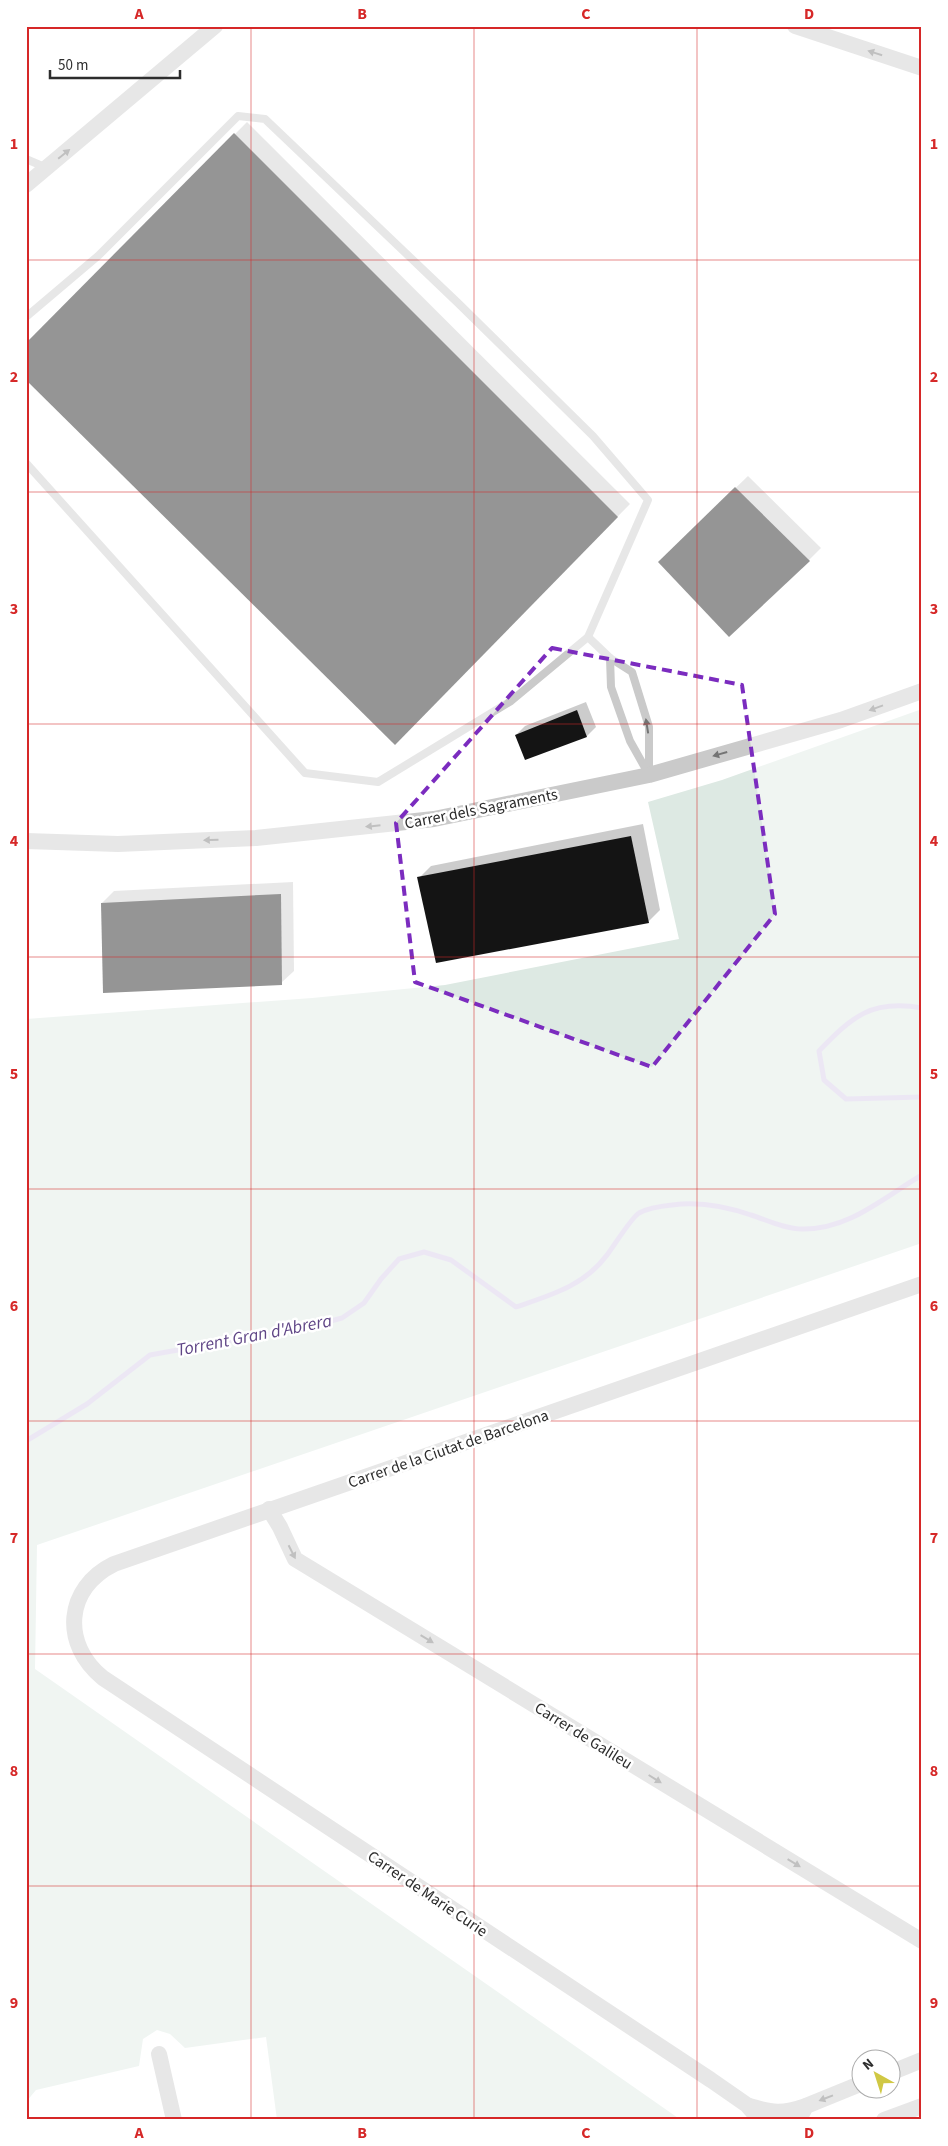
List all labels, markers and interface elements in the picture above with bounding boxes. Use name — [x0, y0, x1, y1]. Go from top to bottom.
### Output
text: A — [133, 3, 144, 25]
text: B — [357, 3, 367, 25]
text: C — [581, 3, 591, 25]
text: D — [804, 3, 814, 25]
scale bar — [50, 48, 180, 80]
one-way arrow — [868, 48, 883, 56]
text: 50 m — [58, 55, 88, 76]
text: 1 — [10, 133, 18, 155]
text: 1 — [930, 133, 938, 155]
one-way arrow — [57, 149, 70, 160]
text: 2 — [10, 366, 18, 388]
text: 2 — [930, 366, 938, 388]
text: 3 — [10, 598, 18, 620]
text: 3 — [930, 598, 938, 620]
one-way arrow — [868, 704, 883, 712]
one-way arrow — [643, 718, 651, 734]
one-way arrow — [713, 751, 728, 759]
street label: Carrer dels Sagraments — [403, 783, 560, 835]
one-way arrow — [365, 822, 381, 830]
text: 4 — [10, 830, 19, 852]
text: 4 — [930, 830, 939, 852]
one-way arrow — [203, 836, 219, 844]
text: 5 — [10, 1063, 18, 1085]
text: 5 — [930, 1063, 938, 1085]
text: 6 — [10, 1295, 18, 1317]
text: 6 — [930, 1295, 938, 1317]
water label: Torrent Gran d'Abrera — [174, 1308, 334, 1363]
street label: Carrer de la Ciutat de Barcelona — [345, 1404, 552, 1494]
text: 7 — [10, 1527, 18, 1549]
text: 7 — [930, 1527, 938, 1549]
one-way arrow — [288, 1544, 296, 1559]
one-way arrow — [421, 1634, 434, 1643]
street label: Carrer de Galileu — [530, 1697, 637, 1775]
text: 8 — [10, 1760, 18, 1782]
text: 8 — [930, 1760, 938, 1782]
one-way arrow — [649, 1774, 662, 1783]
street label: Carrer de Marie Curie — [363, 1845, 492, 1942]
one-way arrow — [788, 1859, 801, 1868]
text: 9 — [10, 1992, 18, 2014]
text: 9 — [930, 1992, 938, 2014]
north arrow — [850, 2048, 900, 2098]
text: N — [859, 2054, 878, 2075]
one-way arrow — [818, 2094, 833, 2102]
text: A — [133, 2122, 144, 2144]
text: B — [357, 2122, 367, 2144]
text: C — [581, 2122, 591, 2144]
text: D — [804, 2122, 814, 2144]

